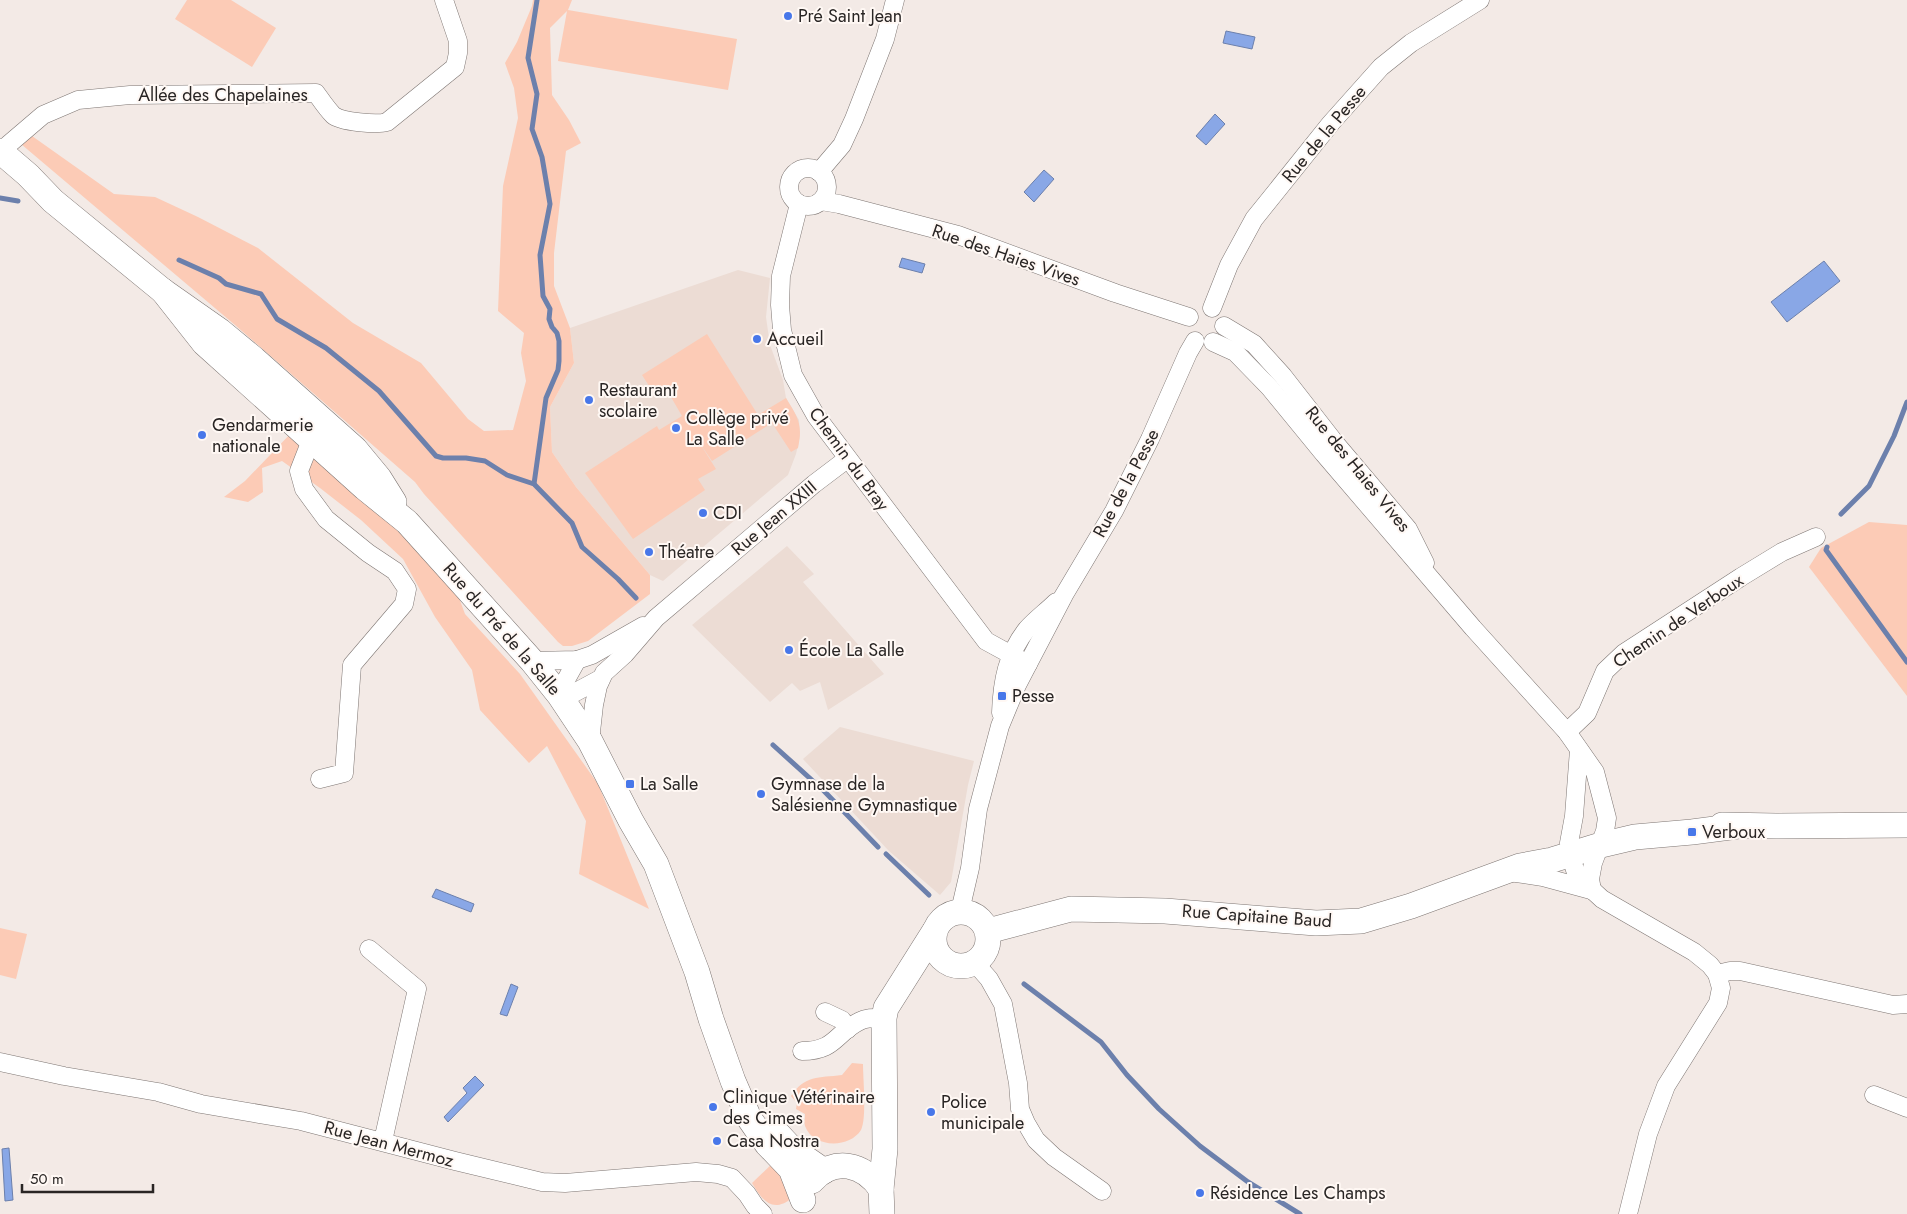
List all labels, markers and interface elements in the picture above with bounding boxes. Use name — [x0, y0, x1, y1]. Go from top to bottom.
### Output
place label: Pré Saint Jean — [798, 3, 902, 29]
marker: Pré Saint Jean — [782, 10, 794, 22]
street label: Rue de la Pesse — [1276, 80, 1372, 188]
street label: Allée des Chapelaines — [138, 82, 308, 108]
street label: Rue des Haies Vives — [928, 217, 1084, 293]
place label: Accueil — [767, 326, 824, 352]
marker: Accueil — [751, 333, 763, 345]
place label: Restaurant scolaire — [599, 377, 677, 424]
marker: Restaurant scolaire — [583, 394, 595, 406]
street label: Rue des Haies Vives — [1299, 400, 1417, 538]
street label: Chemin du Bray — [802, 402, 896, 516]
place label: Collège privé La Salle — [686, 405, 789, 452]
place label: Gendarmerie nationale — [212, 412, 313, 459]
marker: Collège privé La Salle — [670, 422, 682, 434]
street label: Rue de la Pesse — [1086, 424, 1166, 542]
marker: Gendarmerie nationale — [196, 429, 208, 441]
street label: Rue Jean XXIII — [726, 474, 822, 562]
place label: CDI — [713, 500, 742, 526]
marker: CDI — [697, 507, 709, 519]
place label: Théatre — [659, 539, 714, 565]
marker: Théatre — [643, 546, 655, 558]
street label: Rue du Pré de la Salle — [437, 557, 567, 701]
street label: Chemin de Verboux — [1608, 567, 1749, 674]
place label: École La Salle — [799, 637, 904, 663]
marker: École La Salle — [783, 644, 795, 656]
place label: Pesse — [1012, 683, 1054, 709]
marker: Pesse — [996, 690, 1008, 702]
place label: La Salle — [640, 771, 698, 797]
place label: Gymnase de la Salésienne Gymnastique — [771, 771, 957, 818]
marker: La Salle — [624, 778, 636, 790]
marker: Gymnase de la Salésienne Gymnastique — [755, 788, 767, 800]
place label: Verboux — [1702, 819, 1765, 845]
marker: Verboux — [1686, 826, 1698, 838]
street label: Rue Capitaine Baud — [1181, 898, 1333, 934]
place label: Clinique Vétérinaire des Cimes — [723, 1084, 875, 1131]
place label: Police municipale — [941, 1089, 1024, 1136]
marker: Clinique Vétérinaire des Cimes — [707, 1101, 719, 1113]
marker: Police municipale — [925, 1106, 937, 1118]
street label: Rue Jean Mermoz — [321, 1114, 457, 1174]
place label: Casa Nostra — [727, 1128, 819, 1154]
marker: Casa Nostra — [711, 1135, 723, 1147]
scale bar — [22, 1162, 154, 1194]
text: 50 m — [30, 1168, 64, 1190]
place label: Résidence Les Champs — [1210, 1180, 1386, 1206]
marker: Résidence Les Champs — [1194, 1187, 1206, 1199]

